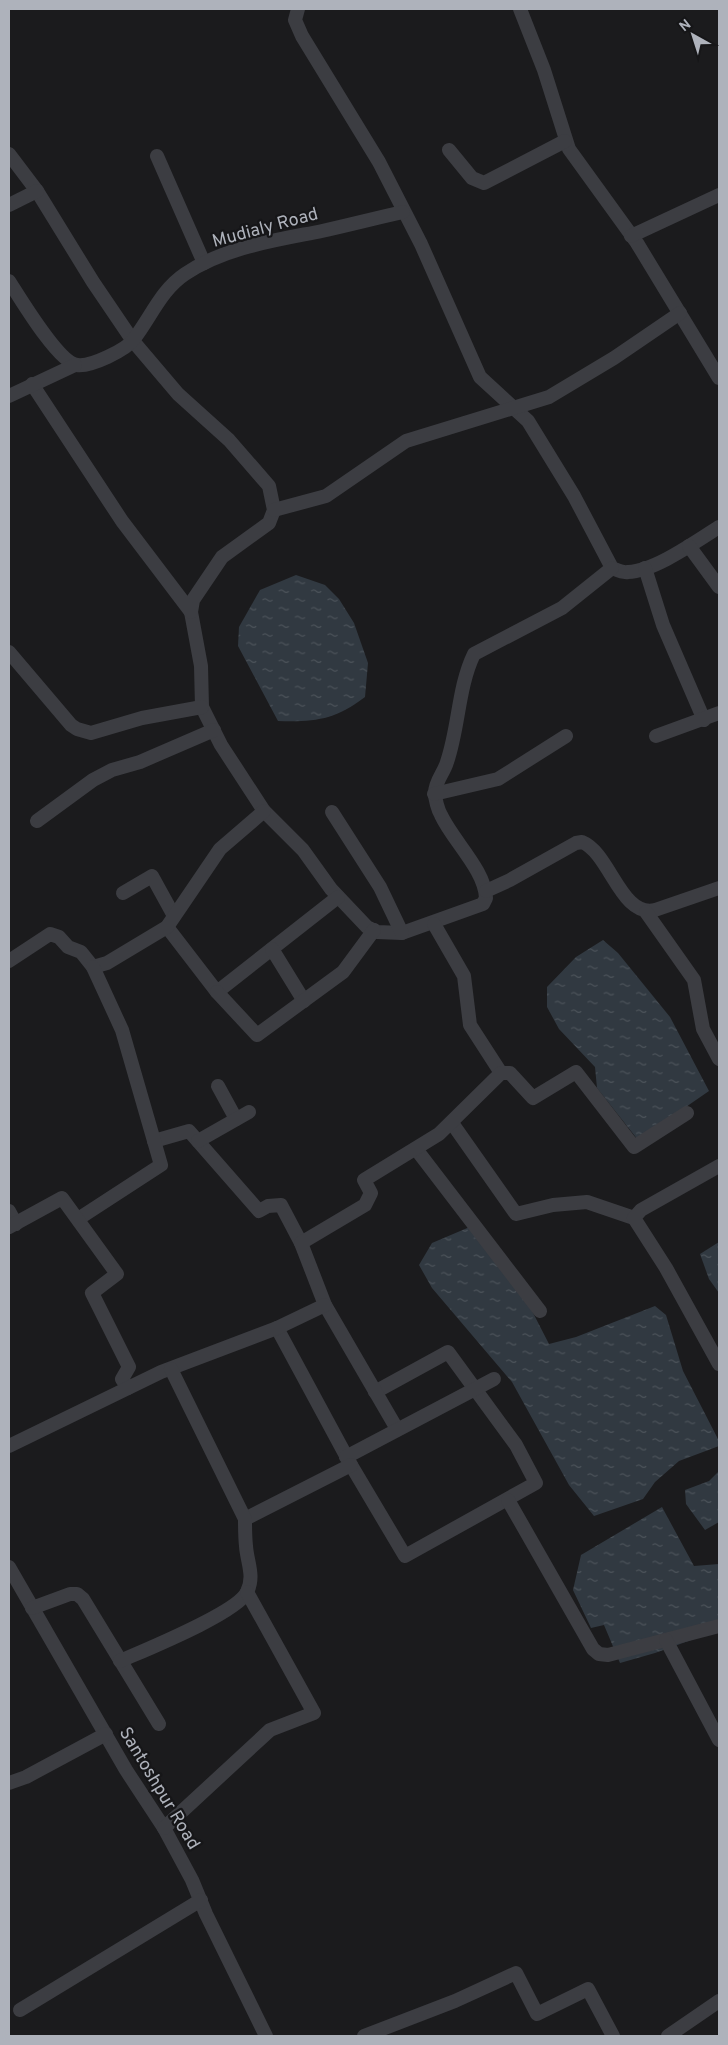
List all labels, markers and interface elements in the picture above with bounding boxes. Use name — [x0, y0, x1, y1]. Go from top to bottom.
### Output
north arrow — [668, 10, 718, 60]
text: N — [677, 16, 695, 36]
street label: Mudialy Road — [210, 203, 321, 254]
street label: Santoshpur Road — [113, 1723, 204, 1854]

